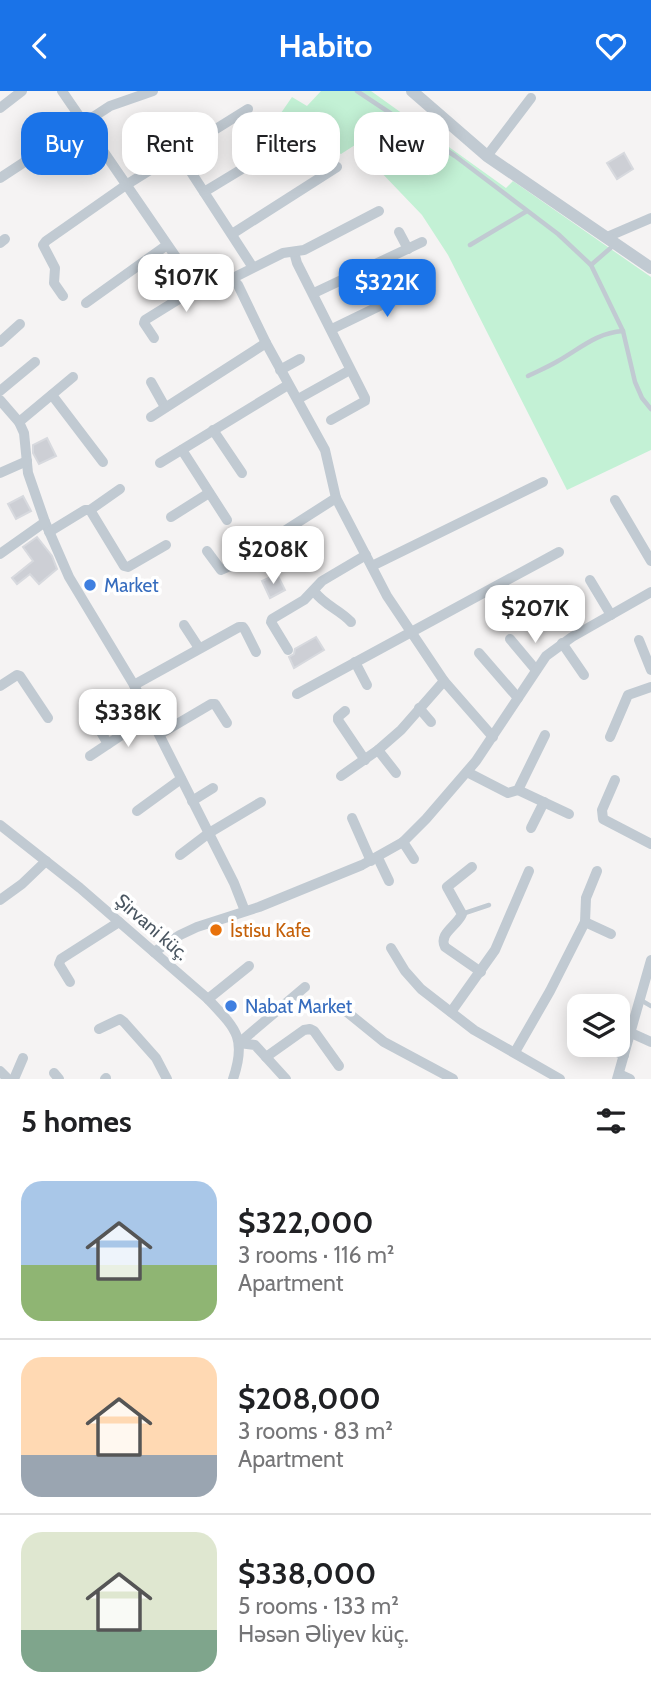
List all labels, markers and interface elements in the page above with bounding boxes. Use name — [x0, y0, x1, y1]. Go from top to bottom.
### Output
text: Habito — [278, 26, 373, 65]
icon: back — [21, 27, 59, 65]
icon: heart — [592, 27, 630, 65]
chip: Buy — [21, 112, 108, 175]
chip: Rent — [122, 112, 218, 175]
chip: Filters — [232, 112, 340, 175]
chip: New — [354, 112, 449, 175]
pin: $107K — [137, 255, 235, 314]
pin: $322K — [338, 259, 436, 319]
text: $107K — [154, 263, 218, 291]
text: $322K — [355, 268, 419, 296]
pin: $208K — [224, 526, 322, 586]
text: $208K — [238, 535, 308, 563]
place label: Market — [104, 574, 159, 597]
marker: Market — [82, 577, 98, 593]
pin: $207K — [486, 585, 584, 645]
text: $207K — [501, 594, 569, 622]
pin: $338K — [79, 689, 177, 749]
text: $338K — [95, 698, 161, 726]
street label: Şirvani küç. — [111, 889, 193, 965]
place label: İstisu Kafe — [230, 919, 311, 942]
marker: İstisu Kafe — [208, 922, 224, 938]
map controls — [567, 994, 630, 1057]
button: layers — [567, 994, 630, 1057]
place label: Nabat Market — [245, 995, 353, 1018]
marker: Nabat Market — [223, 998, 239, 1014]
icon: filters — [592, 1102, 630, 1140]
text: 5 homes — [21, 1103, 132, 1140]
text: $322,000 — [238, 1204, 374, 1241]
icon: home — [77, 1209, 161, 1293]
text: 3 rooms · 116 m² — [238, 1241, 394, 1269]
text: Apartment — [238, 1269, 343, 1297]
text: $208,000 — [238, 1380, 381, 1417]
icon: home — [77, 1385, 161, 1469]
text: 3 rooms · 83 m² — [238, 1417, 393, 1445]
text: Apartment — [238, 1445, 343, 1473]
text: $338,000 — [238, 1555, 376, 1592]
icon: home — [77, 1560, 161, 1644]
text: 5 rooms · 133 m² — [238, 1592, 399, 1620]
text: Həsən Əliyev küç. — [238, 1620, 409, 1648]

